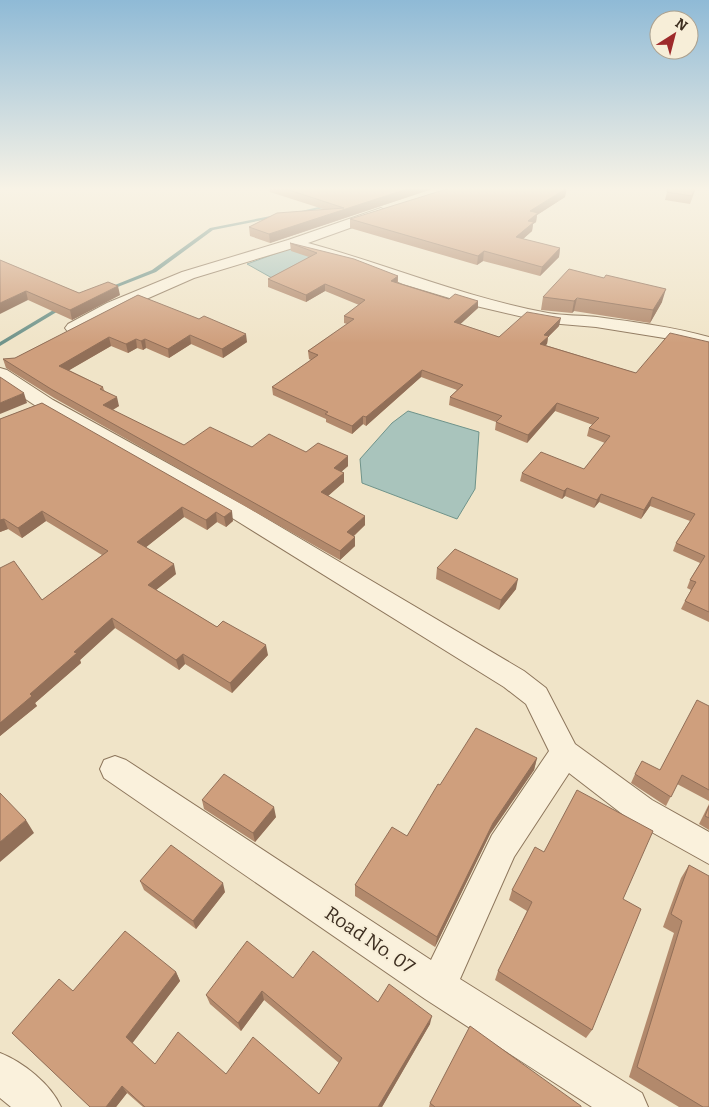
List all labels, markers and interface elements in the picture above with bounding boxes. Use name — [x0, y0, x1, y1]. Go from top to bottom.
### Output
north arrow — [649, 10, 699, 60]
text: N — [672, 15, 691, 35]
street label: Road No. 07 — [321, 902, 420, 979]

